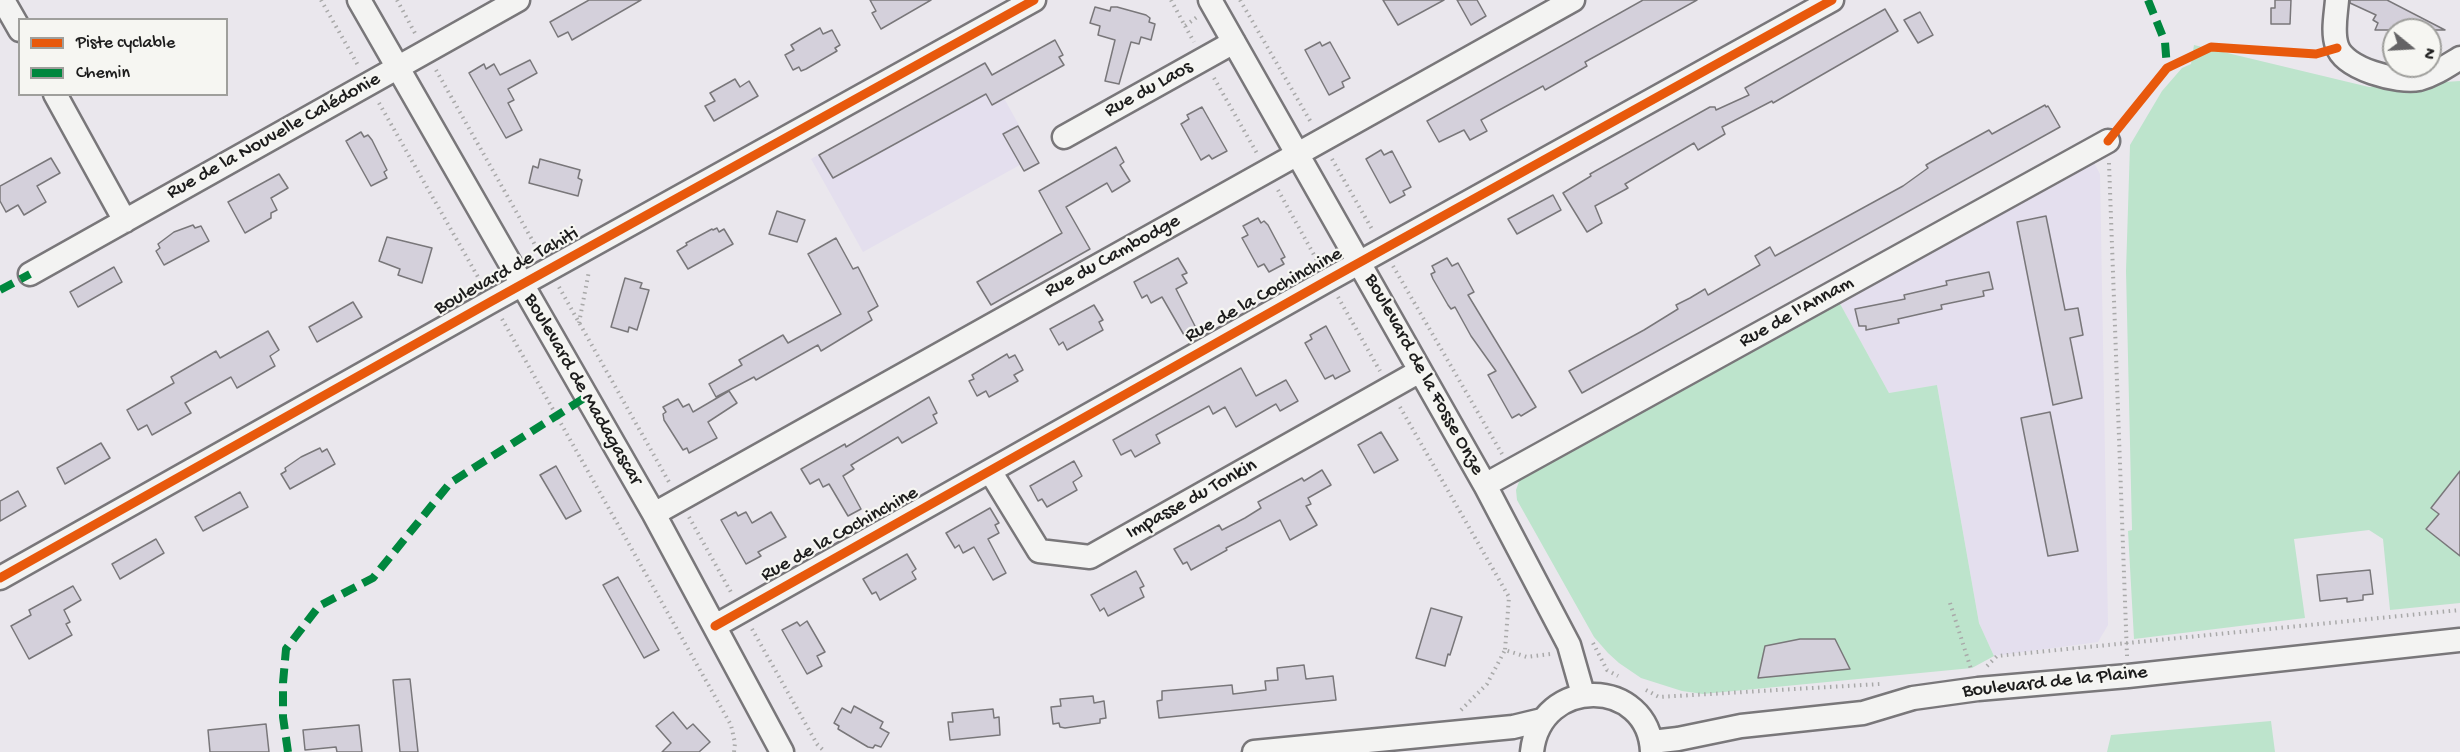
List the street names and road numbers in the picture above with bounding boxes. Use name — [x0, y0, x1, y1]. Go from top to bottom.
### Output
street label: Rue du Laos — [1101, 56, 1197, 124]
street label: Rue de la Nouvelle Calédonie — [163, 68, 385, 206]
street label: Rue du Cambodge — [1041, 210, 1185, 304]
street label: Boulevard de Tahiti — [431, 222, 583, 322]
street label: Rue de la Cochinchine — [1181, 243, 1347, 349]
street label: Boulevard de la Fosse Onze — [1358, 270, 1488, 480]
street label: Rue de l'Annam — [1736, 272, 1858, 354]
street label: Boulevard de Madagascar — [517, 290, 647, 490]
street label: Impasse du Tonkin — [1122, 454, 1262, 546]
street label: Rue de la Cochinchine — [757, 482, 923, 588]
street label: Boulevard de la Plaine — [1961, 661, 2149, 705]

